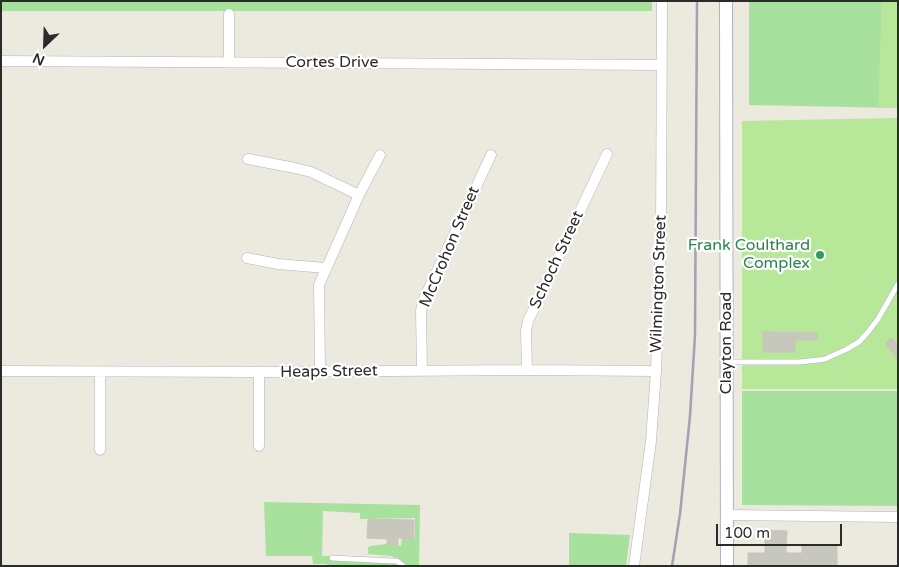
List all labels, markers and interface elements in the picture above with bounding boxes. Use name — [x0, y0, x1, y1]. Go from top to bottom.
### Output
north arrow — [20, 20, 70, 70]
text: N — [30, 49, 47, 69]
street label: Cortes Drive — [285, 53, 379, 73]
street label: McCrohon Street — [416, 184, 484, 310]
street label: Schoch Street — [526, 208, 588, 312]
street label: Wilmington Street — [647, 215, 671, 353]
place label: Frank Coulthard Complex — [688, 236, 810, 274]
marker: Frank Coulthard Complex — [814, 249, 826, 261]
street label: Clayton Road — [717, 292, 737, 394]
street label: Heaps Street — [280, 362, 378, 382]
scale bar — [719, 514, 845, 546]
text: 100 m — [724, 524, 770, 542]

